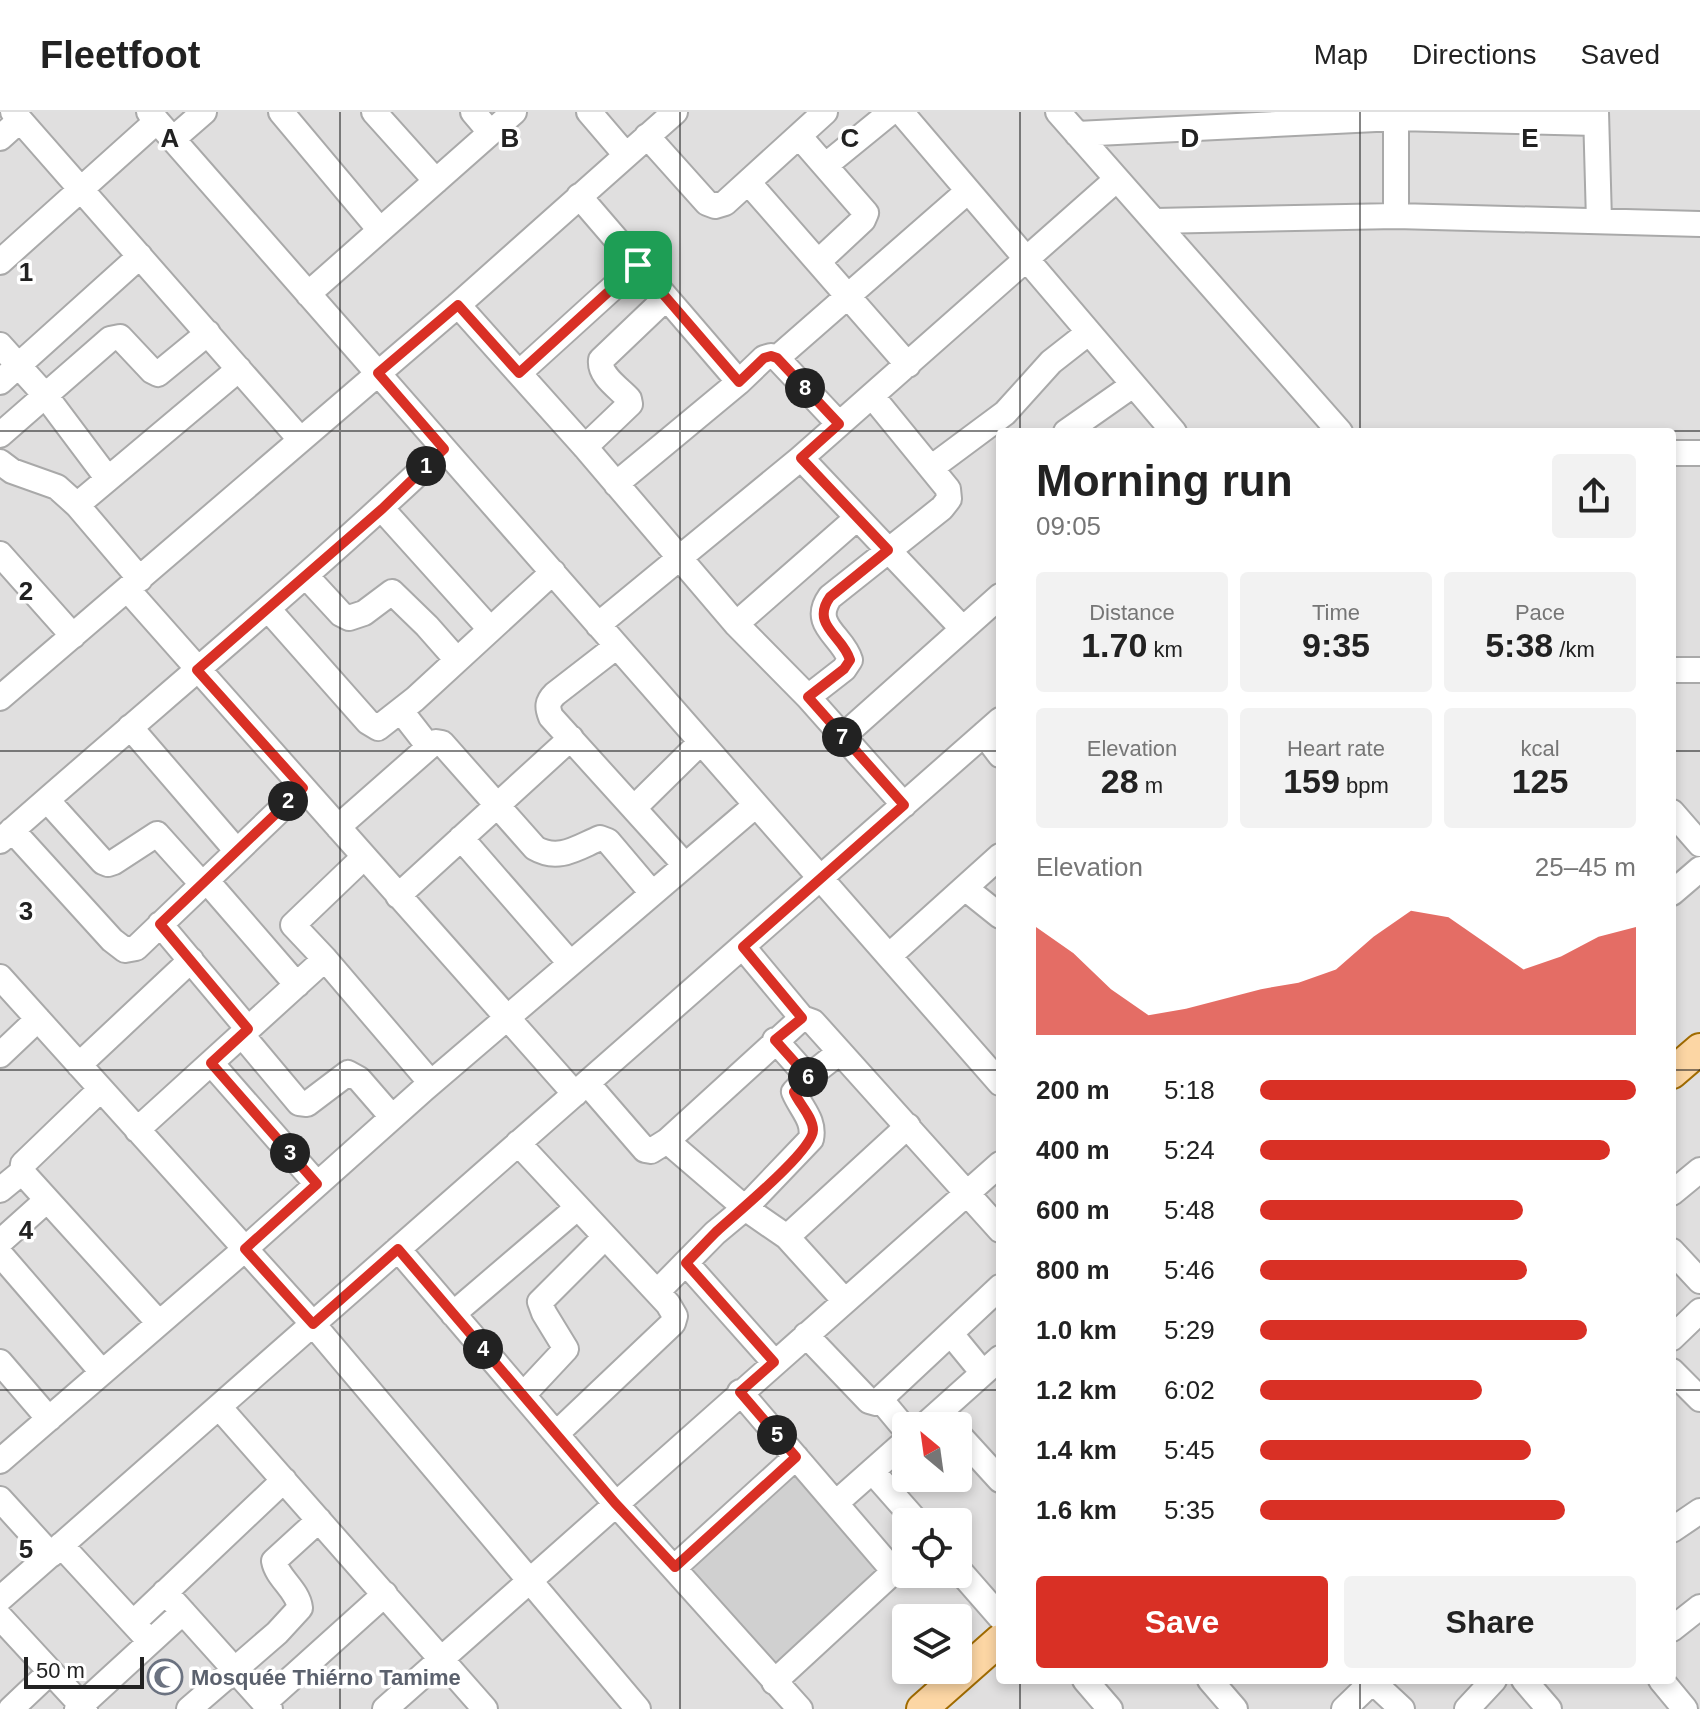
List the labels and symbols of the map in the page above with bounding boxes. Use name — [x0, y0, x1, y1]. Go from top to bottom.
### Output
text: A — [161, 123, 180, 153]
text: B — [501, 123, 519, 153]
text: C — [841, 123, 860, 153]
text: D — [1181, 123, 1199, 153]
text: E — [1521, 123, 1539, 153]
pin — [604, 231, 672, 299]
text: 1 — [19, 257, 33, 287]
pin: 8 — [785, 368, 825, 408]
pin: 1 — [406, 446, 446, 486]
text: 2 — [19, 576, 33, 606]
pin: 7 — [822, 717, 862, 757]
pin: 2 — [268, 781, 308, 821]
text: 3 — [19, 896, 33, 926]
pin: 6 — [788, 1057, 828, 1097]
pin: 3 — [270, 1133, 310, 1173]
text: 4 — [19, 1215, 34, 1245]
pin: 4 — [463, 1329, 503, 1369]
north arrow — [892, 1412, 972, 1492]
pin: 5 — [757, 1415, 797, 1455]
text: 5 — [19, 1534, 33, 1564]
scale bar — [24, 1653, 144, 1689]
mosque icon: Mosquée Thiérno Tamime — [146, 1658, 184, 1696]
place label: Mosquée Thiérno Tamime — [191, 1665, 461, 1690]

